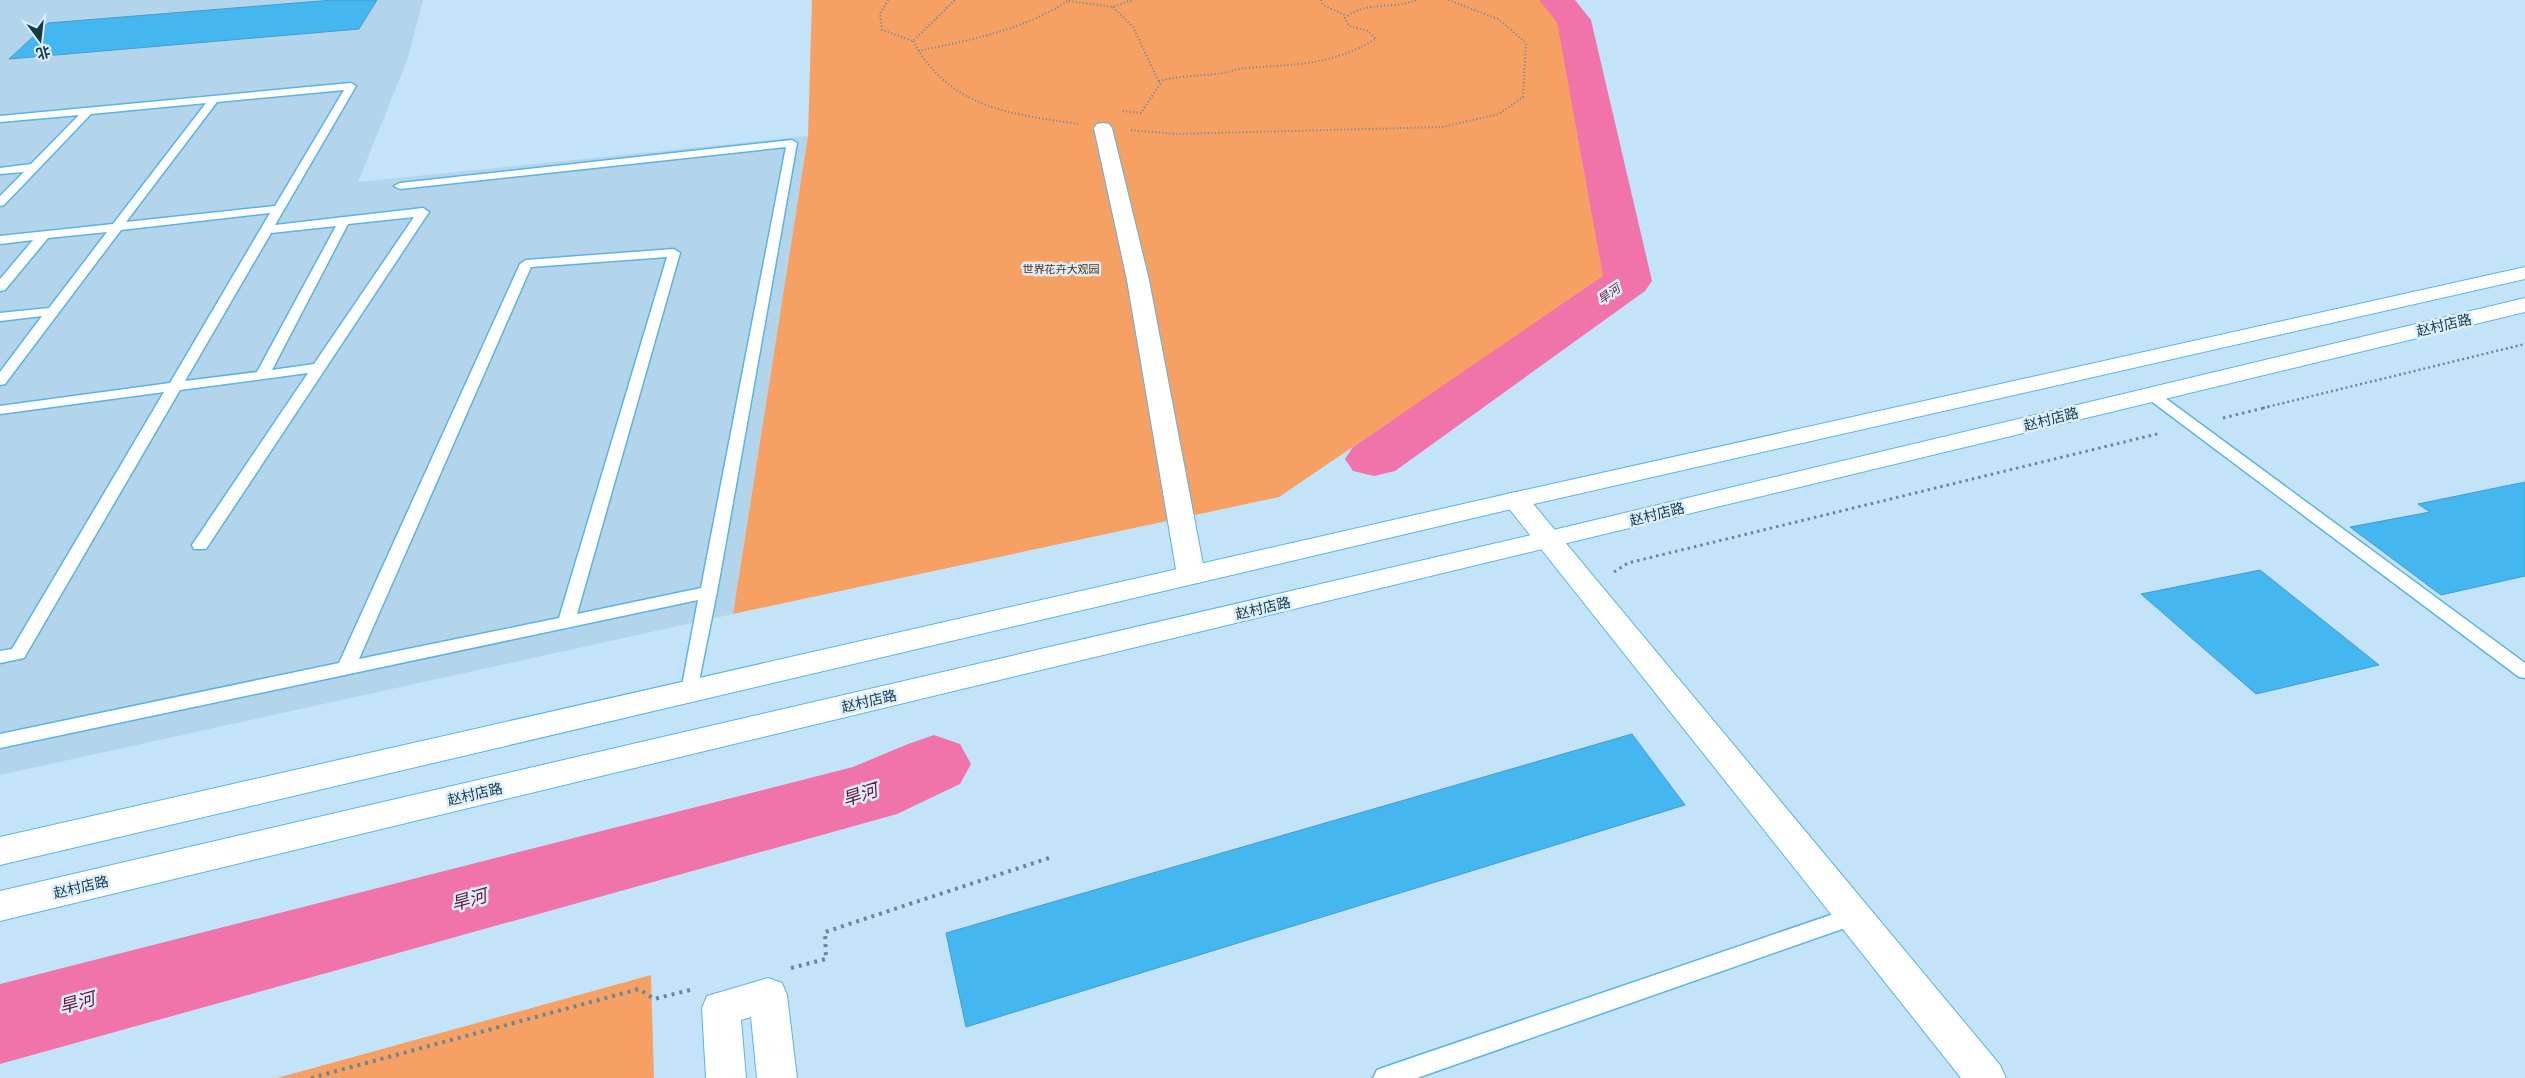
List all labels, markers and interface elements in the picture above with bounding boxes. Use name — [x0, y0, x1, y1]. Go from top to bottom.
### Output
north arrow — [15, 15, 65, 65]
text: 北 — [34, 42, 52, 63]
park label: 世界花卉大观园 — [1023, 262, 1100, 276]
water label: 旱河 — [1595, 279, 1625, 307]
street label: 赵村店路 — [2414, 310, 2473, 340]
street label: 赵村店路 — [2021, 403, 2080, 435]
street label: 赵村店路 — [1627, 498, 1686, 530]
street label: 赵村店路 — [1233, 593, 1292, 623]
street label: 赵村店路 — [839, 686, 898, 716]
water label: 旱河 — [839, 777, 883, 811]
street label: 赵村店路 — [445, 779, 504, 809]
street label: 赵村店路 — [51, 872, 110, 902]
water label: 旱河 — [449, 883, 492, 915]
water label: 旱河 — [57, 986, 100, 1018]

